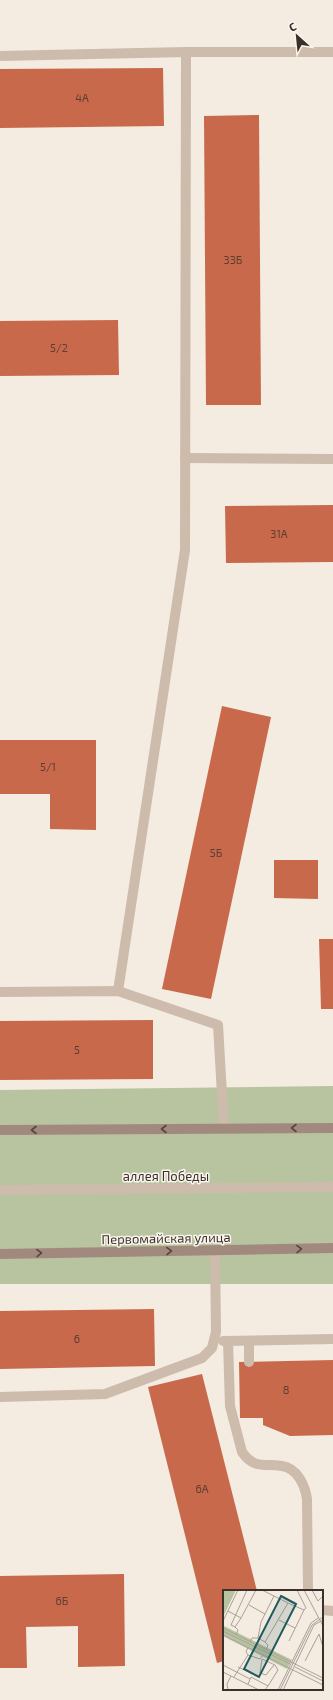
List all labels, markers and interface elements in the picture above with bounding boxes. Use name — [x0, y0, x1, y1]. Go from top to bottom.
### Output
north arrow — [277, 16, 317, 56]
text: С — [286, 19, 299, 34]
house number: 4А — [75, 91, 89, 104]
house number: 33Б — [224, 253, 243, 266]
house number: 5/2 — [50, 341, 68, 354]
house number: 31А — [270, 527, 288, 540]
house number: 5/1 — [40, 760, 56, 773]
house number: 5Б — [210, 846, 223, 859]
house number: 5 — [74, 1043, 80, 1056]
one-way arrow — [291, 1124, 297, 1132]
one-way arrow — [161, 1125, 167, 1133]
one-way arrow — [31, 1126, 37, 1134]
street label: аллея Победы — [123, 1168, 209, 1184]
street label: Первомайская улица — [101, 1229, 231, 1247]
one-way arrow — [296, 1245, 302, 1253]
one-way arrow — [166, 1247, 172, 1255]
one-way arrow — [36, 1249, 42, 1257]
house number: 6 — [74, 1332, 80, 1345]
house number: 8 — [283, 1383, 289, 1396]
house number: 6А — [195, 1482, 209, 1495]
inset map — [223, 1590, 323, 1690]
house number: 6Б — [56, 1594, 69, 1607]

